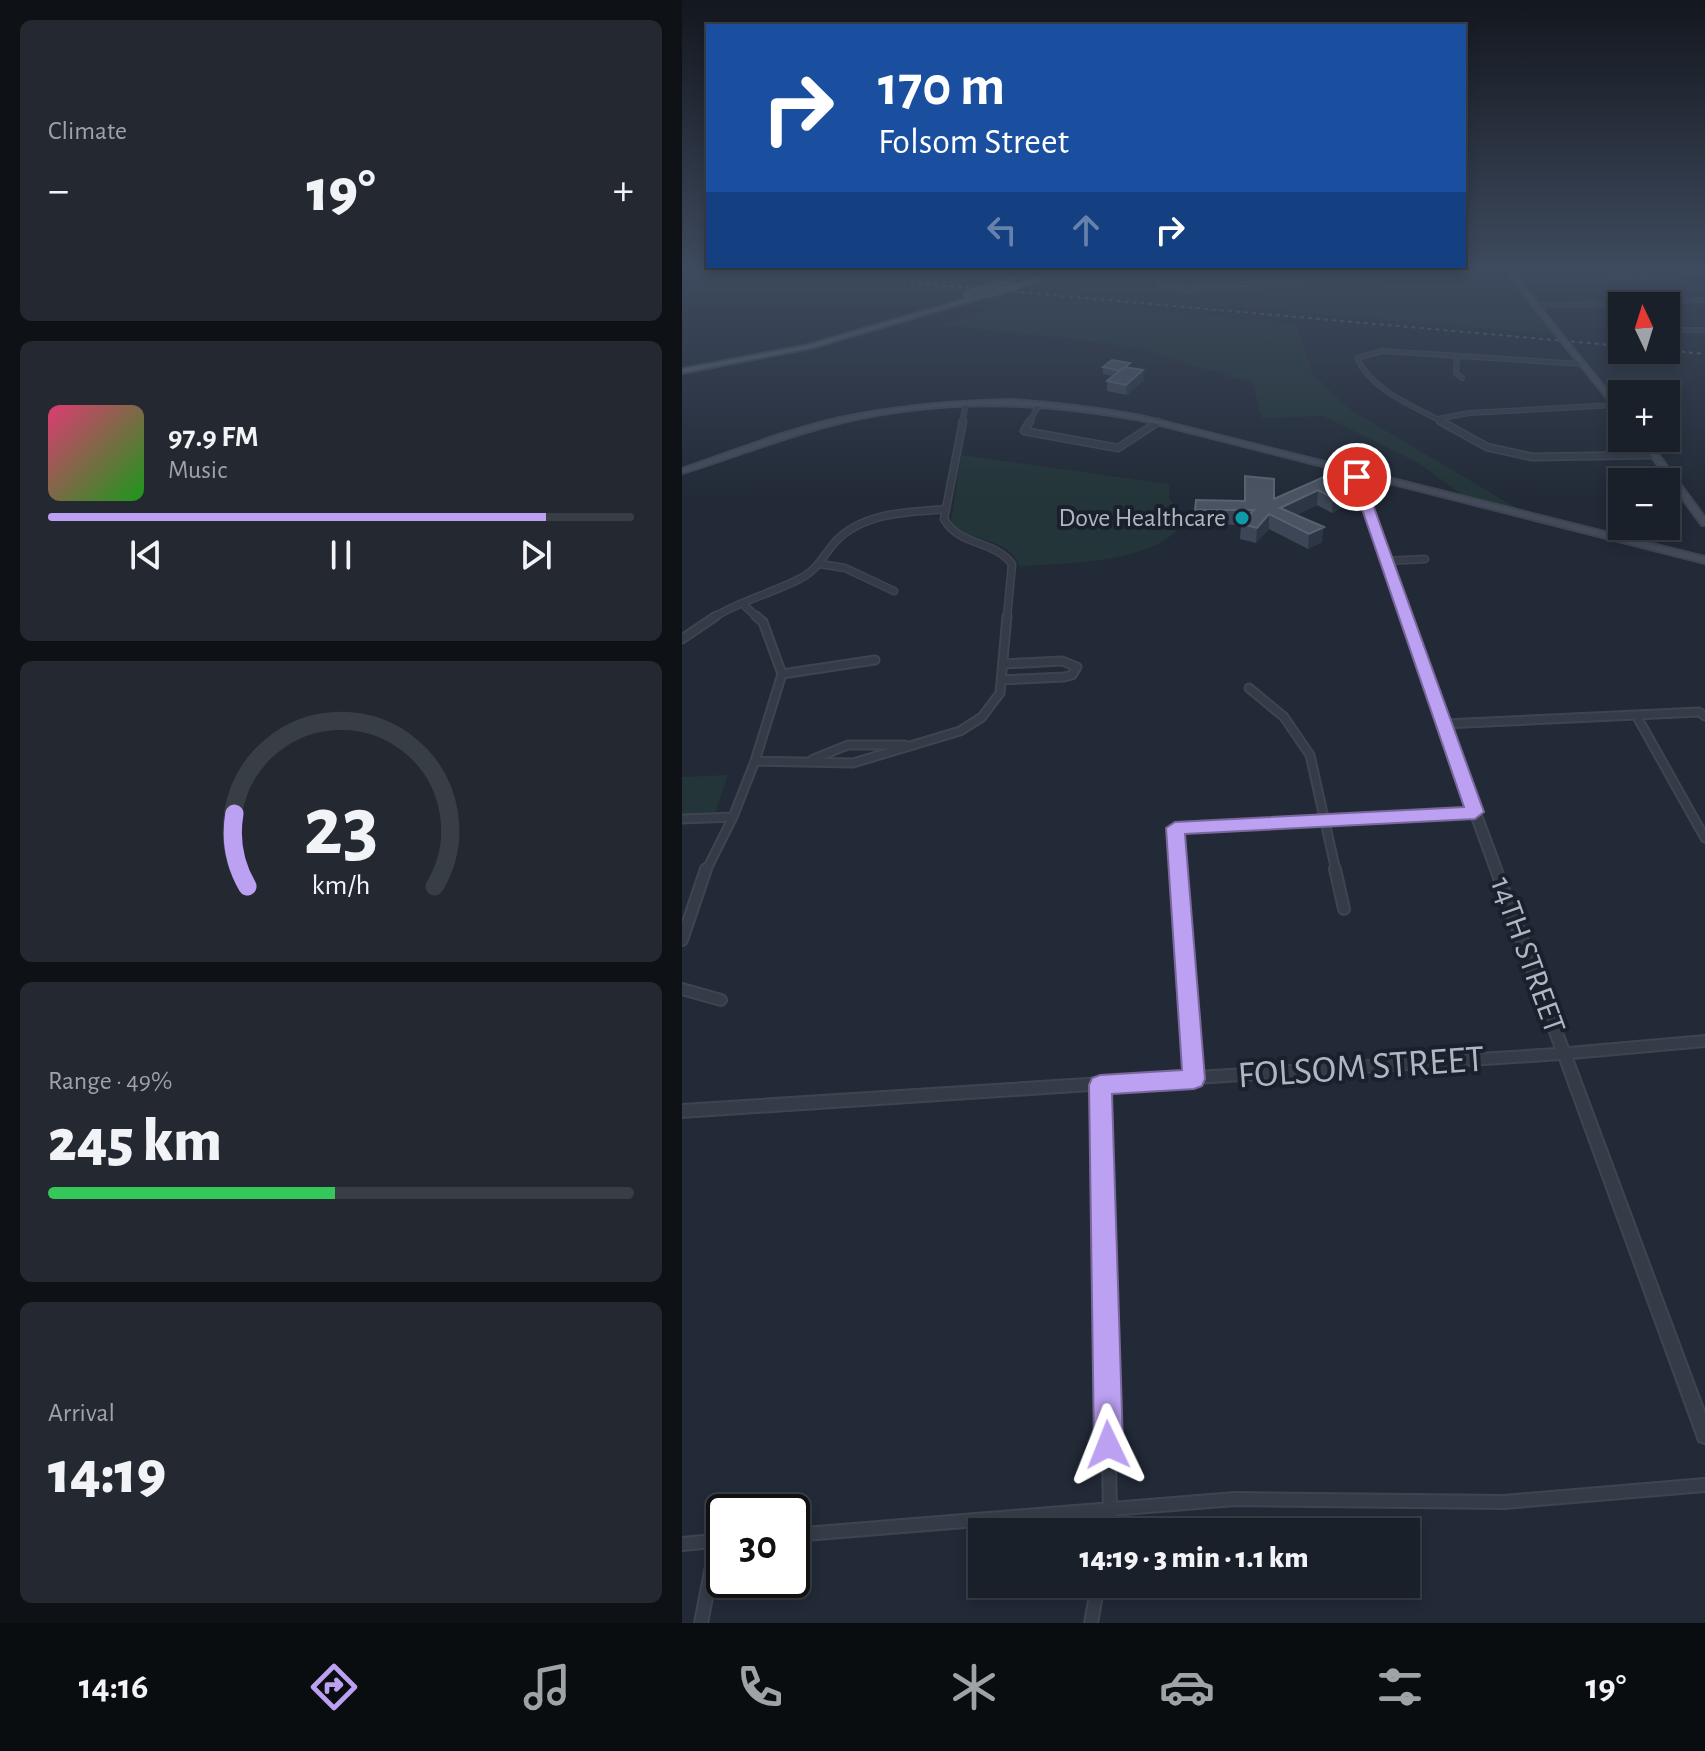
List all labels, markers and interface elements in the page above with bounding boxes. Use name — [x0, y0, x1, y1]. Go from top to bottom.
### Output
icon: right — [746, 56, 850, 160]
text: 170 m — [878, 59, 1005, 115]
text: Climate — [48, 118, 127, 144]
text: Folsom Street — [878, 124, 1069, 160]
text: 19° — [307, 162, 375, 222]
text: − — [48, 169, 69, 213]
text: + — [613, 169, 634, 213]
icon: left — [980, 208, 1024, 252]
icon: ahead — [1064, 208, 1108, 252]
icon: right — [1148, 208, 1192, 252]
north arrow — [1608, 292, 1680, 364]
map controls — [1608, 292, 1680, 540]
button: + — [1608, 380, 1680, 452]
text: 97.9 FM — [168, 422, 259, 452]
pin — [1323, 443, 1391, 511]
icon: arrive — [1335, 455, 1379, 499]
text: Music — [168, 457, 227, 483]
button: − — [1608, 468, 1680, 540]
place label: Dove Healthcare — [1059, 505, 1226, 531]
marker: Dove Healthcare — [1233, 509, 1251, 527]
icon: previous — [124, 533, 168, 577]
icon: pause — [319, 533, 363, 577]
icon: next — [514, 533, 558, 577]
text: 23 — [303, 786, 379, 870]
text: km/h — [312, 872, 370, 901]
street label: 14TH STREET — [1485, 873, 1571, 1038]
street label: FOLSOM STREET — [1236, 1040, 1486, 1096]
text: Range · 49% — [48, 1068, 172, 1094]
text: 245 km — [48, 1112, 222, 1172]
text: Arrival — [48, 1400, 115, 1426]
position arrow — [1066, 1403, 1150, 1487]
text: 14:19 — [48, 1444, 166, 1504]
speed limit sign: 30 — [706, 1494, 810, 1598]
text: 14:19 · 3 min · 1.1 km — [1079, 1543, 1309, 1573]
icon: directions — [306, 1659, 362, 1715]
icon: music — [519, 1659, 575, 1715]
icon: phone — [732, 1659, 788, 1715]
icon: climate — [946, 1659, 1002, 1715]
icon: car — [1159, 1659, 1215, 1715]
icon: filters — [1372, 1659, 1428, 1715]
text: 14:16 — [79, 1669, 148, 1705]
text: 19° — [1585, 1669, 1626, 1705]

